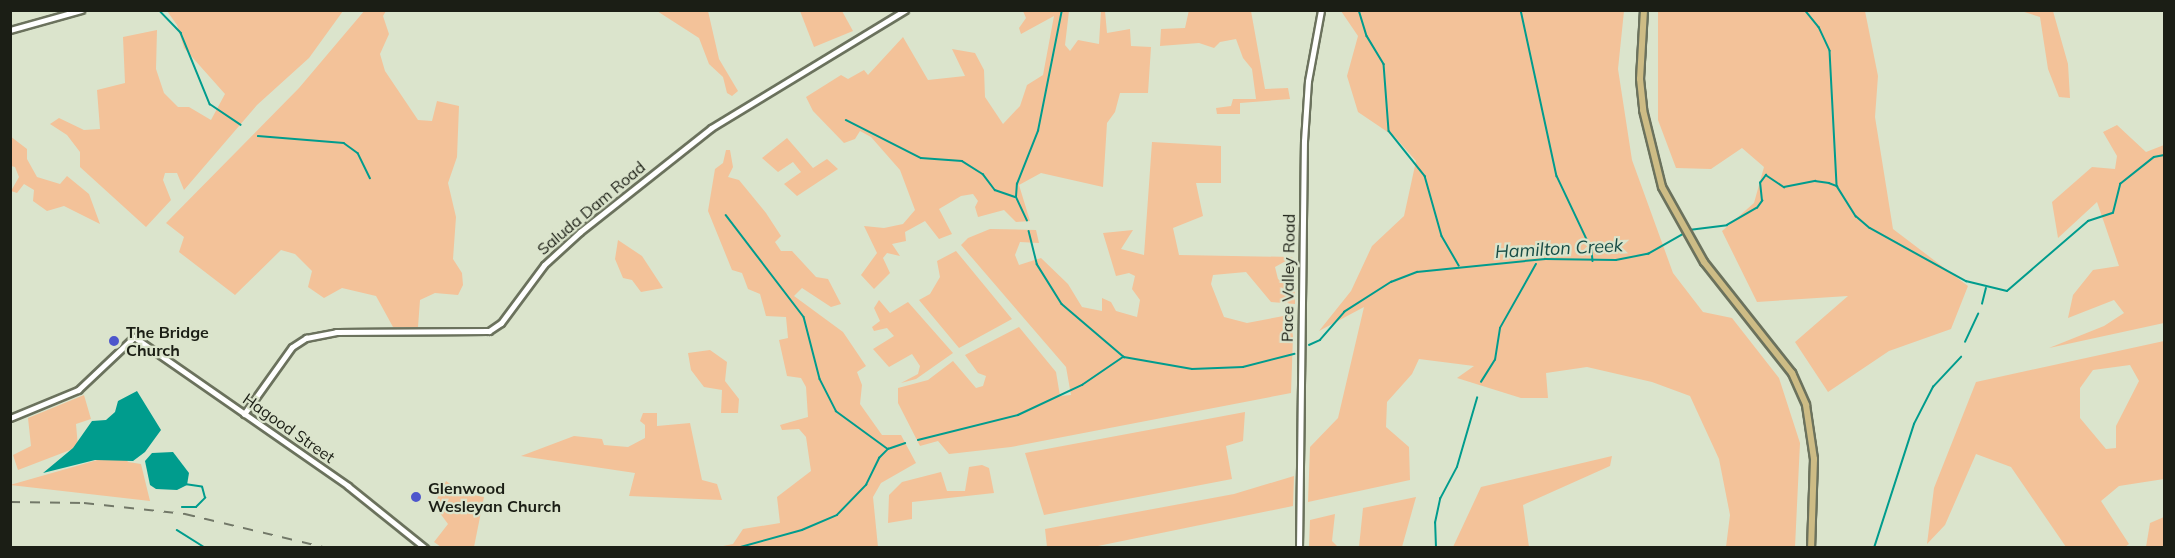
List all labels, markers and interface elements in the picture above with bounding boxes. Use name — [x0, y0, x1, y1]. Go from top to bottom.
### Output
street label: Saluda Dam Road — [533, 157, 649, 259]
street label: Pace Valley Road — [1277, 214, 1299, 342]
water label: Hamilton Creek — [1494, 235, 1624, 263]
place label: The Bridge Church — [126, 322, 209, 360]
marker: The Bridge Church — [107, 334, 121, 348]
street label: Hagood Street — [239, 389, 339, 467]
place label: Glenwood Wesleyan Church — [428, 478, 561, 516]
marker: Glenwood Wesleyan Church — [409, 490, 423, 504]

